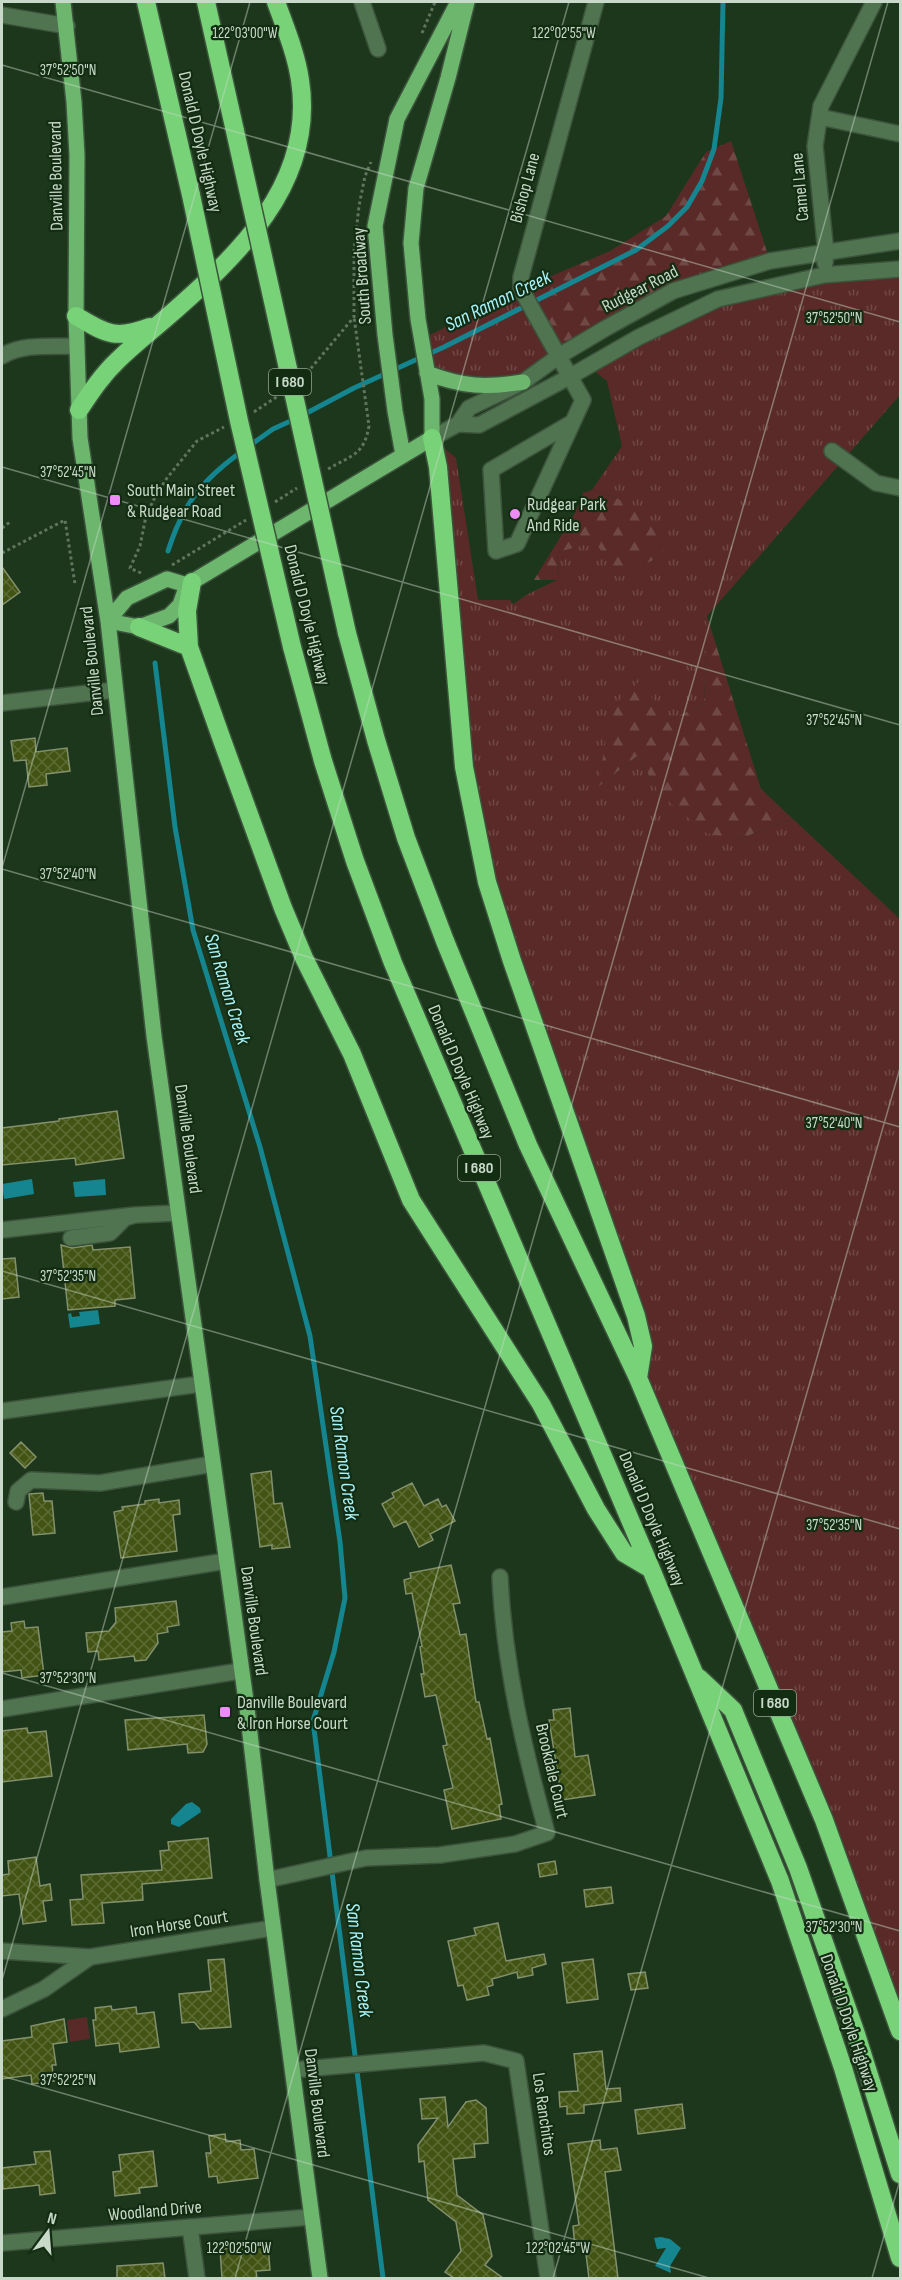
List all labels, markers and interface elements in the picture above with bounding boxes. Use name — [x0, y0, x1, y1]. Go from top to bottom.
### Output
text: 122°03'00"W — [212, 24, 278, 43]
text: 122°02'55"W — [532, 24, 596, 43]
text: 37°52'50"N — [40, 61, 96, 80]
street label: Donald D Doyle Highway — [174, 69, 226, 215]
street label: Danville Boulevard — [45, 121, 67, 231]
street label: Bishop Lane — [506, 151, 544, 225]
street label: Camel Lane — [787, 152, 813, 222]
street label: South Broadway — [348, 227, 376, 325]
street label: Rudgear Road — [598, 261, 682, 317]
water label: San Ramon Creek — [441, 265, 555, 337]
text: 37°52'50"N — [806, 309, 862, 328]
road number: I 680 — [269, 369, 311, 395]
text: 37°52'45"N — [40, 463, 96, 482]
place label: South Main Street & Rudgear Road — [127, 480, 236, 522]
marker: South Main Street & Rudgear Road — [108, 493, 122, 507]
place label: Rudgear Park And Ride — [526, 494, 606, 536]
marker: Rudgear Park And Ride — [508, 507, 522, 521]
street label: Donald D Doyle Highway — [279, 543, 335, 687]
street label: Danville Boulevard — [76, 605, 108, 717]
text: 37°52'45"N — [806, 711, 862, 730]
text: 37°52'40"N — [40, 865, 96, 884]
water label: San Ramon Creek — [199, 931, 255, 1048]
street label: Donald D Doyle Highway — [423, 1002, 499, 1142]
street label: Danville Boulevard — [170, 1083, 206, 1195]
text: 37°52'40"N — [806, 1114, 862, 1133]
road number: I 680 — [458, 1155, 500, 1181]
text: 37°52'35"N — [40, 1267, 96, 1286]
water label: San Ramon Creek — [324, 1404, 364, 1522]
street label: Donald D Doyle Highway — [614, 1449, 690, 1589]
text: 37°52'35"N — [806, 1516, 862, 1535]
street label: Danville Boulevard — [236, 1565, 272, 1677]
text: 37°52'30"N — [40, 1669, 96, 1688]
road number: I 680 — [754, 1690, 796, 1716]
place label: Danville Boulevard & Iron Horse Court — [237, 1692, 349, 1734]
marker: Danville Boulevard & Iron Horse Court — [218, 1705, 232, 1719]
street label: Brookdale Court — [531, 1722, 573, 1821]
water label: San Ramon Creek — [340, 1901, 378, 2019]
street label: Iron Horse Court — [128, 1906, 230, 1942]
text: 37°52'30"N — [806, 1918, 862, 1937]
street label: Donald D Doyle Highway — [816, 1952, 882, 2095]
street label: Danville Boulevard — [300, 2047, 334, 2159]
text: 37°52'25"N — [40, 2071, 96, 2090]
street label: Los Ranchitos — [528, 2071, 560, 2157]
street label: Woodland Drive — [107, 2196, 203, 2226]
north arrow — [18, 2202, 78, 2262]
text: N — [45, 2209, 58, 2229]
text: 122°02'50"W — [207, 2239, 271, 2258]
text: 122°02'45"W — [526, 2239, 590, 2258]

